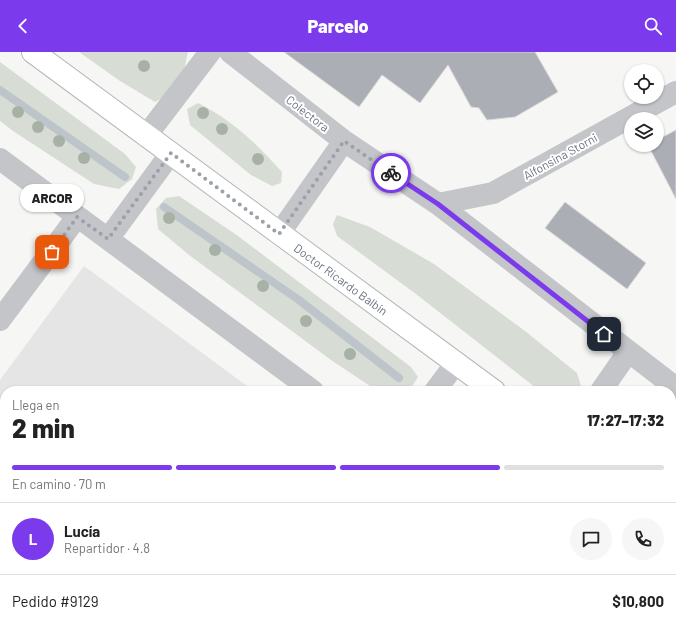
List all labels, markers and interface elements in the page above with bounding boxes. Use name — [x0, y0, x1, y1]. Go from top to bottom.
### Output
icon: back — [12, 15, 34, 37]
text: Parcelo — [307, 15, 369, 37]
icon: search — [642, 15, 664, 37]
map controls — [624, 64, 664, 152]
button: locate — [624, 64, 664, 104]
street label: Colectora — [284, 92, 332, 134]
button: layers — [624, 112, 664, 152]
street label: Alfonsina Storni — [521, 130, 599, 182]
courier — [371, 153, 411, 193]
icon: bike — [380, 162, 402, 184]
callout: ARCOR — [20, 184, 84, 212]
text: ARCOR — [32, 190, 72, 206]
pin — [35, 235, 69, 269]
street label: Doctor Ricardo Balbín — [291, 240, 391, 318]
icon: bag — [41, 241, 63, 263]
pin — [587, 317, 621, 351]
icon: home — [593, 323, 615, 345]
text: Llega en — [12, 397, 59, 413]
text: 17:27–17:32 — [587, 411, 664, 429]
text: 2 min — [12, 412, 75, 443]
text: En camino · 70 m — [12, 476, 106, 492]
button: chat — [570, 518, 612, 560]
button: phone — [622, 518, 664, 560]
text: Lucía — [64, 522, 100, 540]
text: L — [29, 530, 37, 548]
text: Repartidor · 4.8 — [64, 540, 150, 556]
text: Pedido #9129 — [12, 592, 99, 610]
text: $10,800 — [612, 592, 664, 610]

